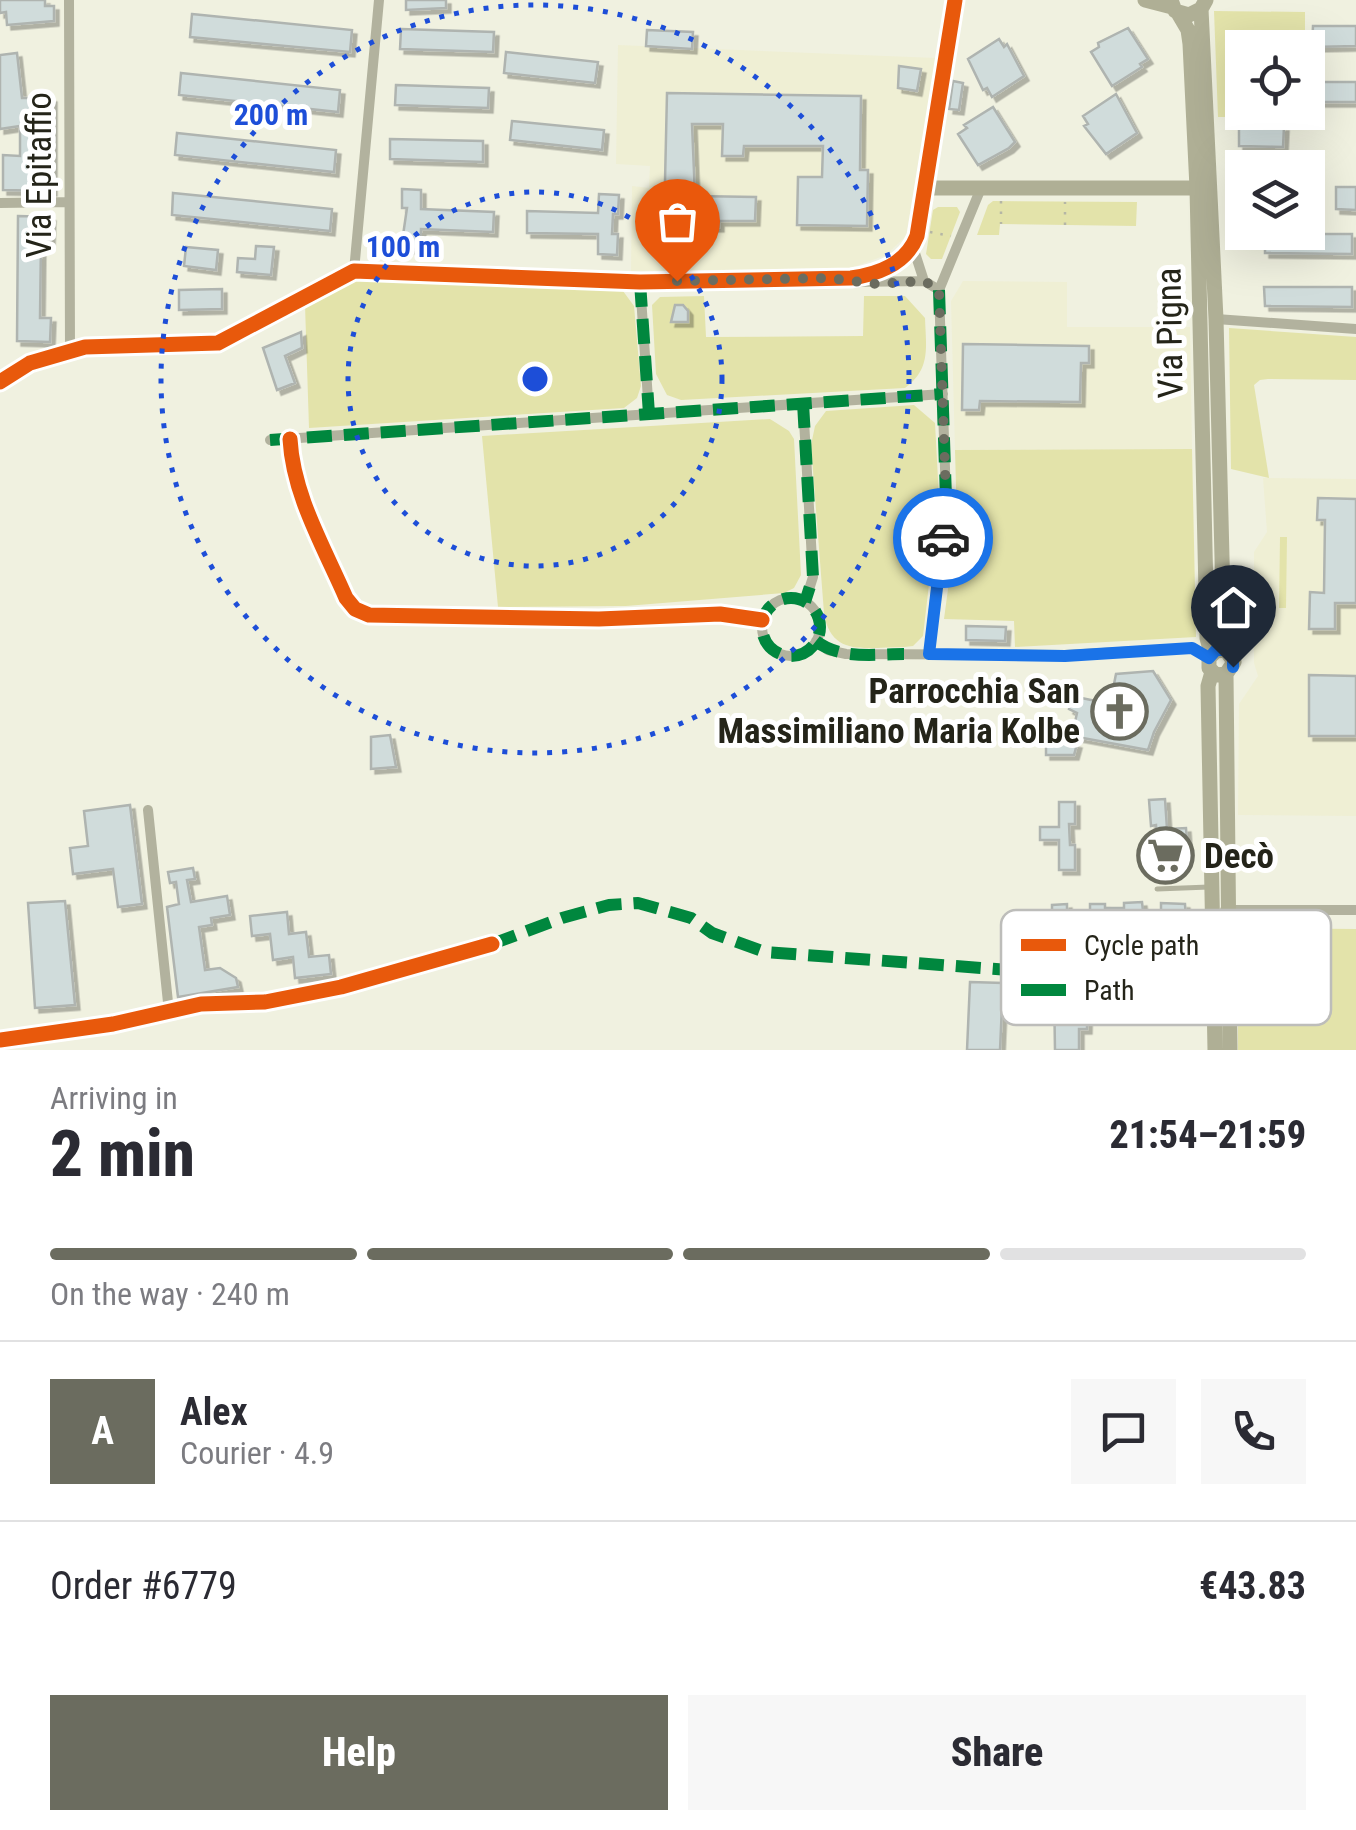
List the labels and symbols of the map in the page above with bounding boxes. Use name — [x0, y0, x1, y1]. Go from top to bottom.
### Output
street label: Via Epitaffio — [19, 92, 60, 258]
text: 200 m — [234, 97, 308, 132]
pin — [635, 179, 720, 282]
text: 100 m — [366, 229, 440, 264]
street label: Via Pigna — [1148, 267, 1192, 399]
centre of rings — [517, 361, 553, 397]
courier — [893, 488, 993, 588]
pin — [1191, 565, 1276, 668]
place label: Parrocchia San Massimiliano Maria Kolbe — [718, 671, 1080, 752]
church icon: Parrocchia San Massimiliano Maria Kolbe — [1089, 681, 1149, 741]
supermarket icon: Decò — [1135, 826, 1195, 886]
place label: Decò — [1204, 836, 1274, 877]
legend — [1001, 910, 1331, 1025]
text: Cycle path — [1084, 929, 1199, 962]
text: Path — [1084, 974, 1135, 1007]

